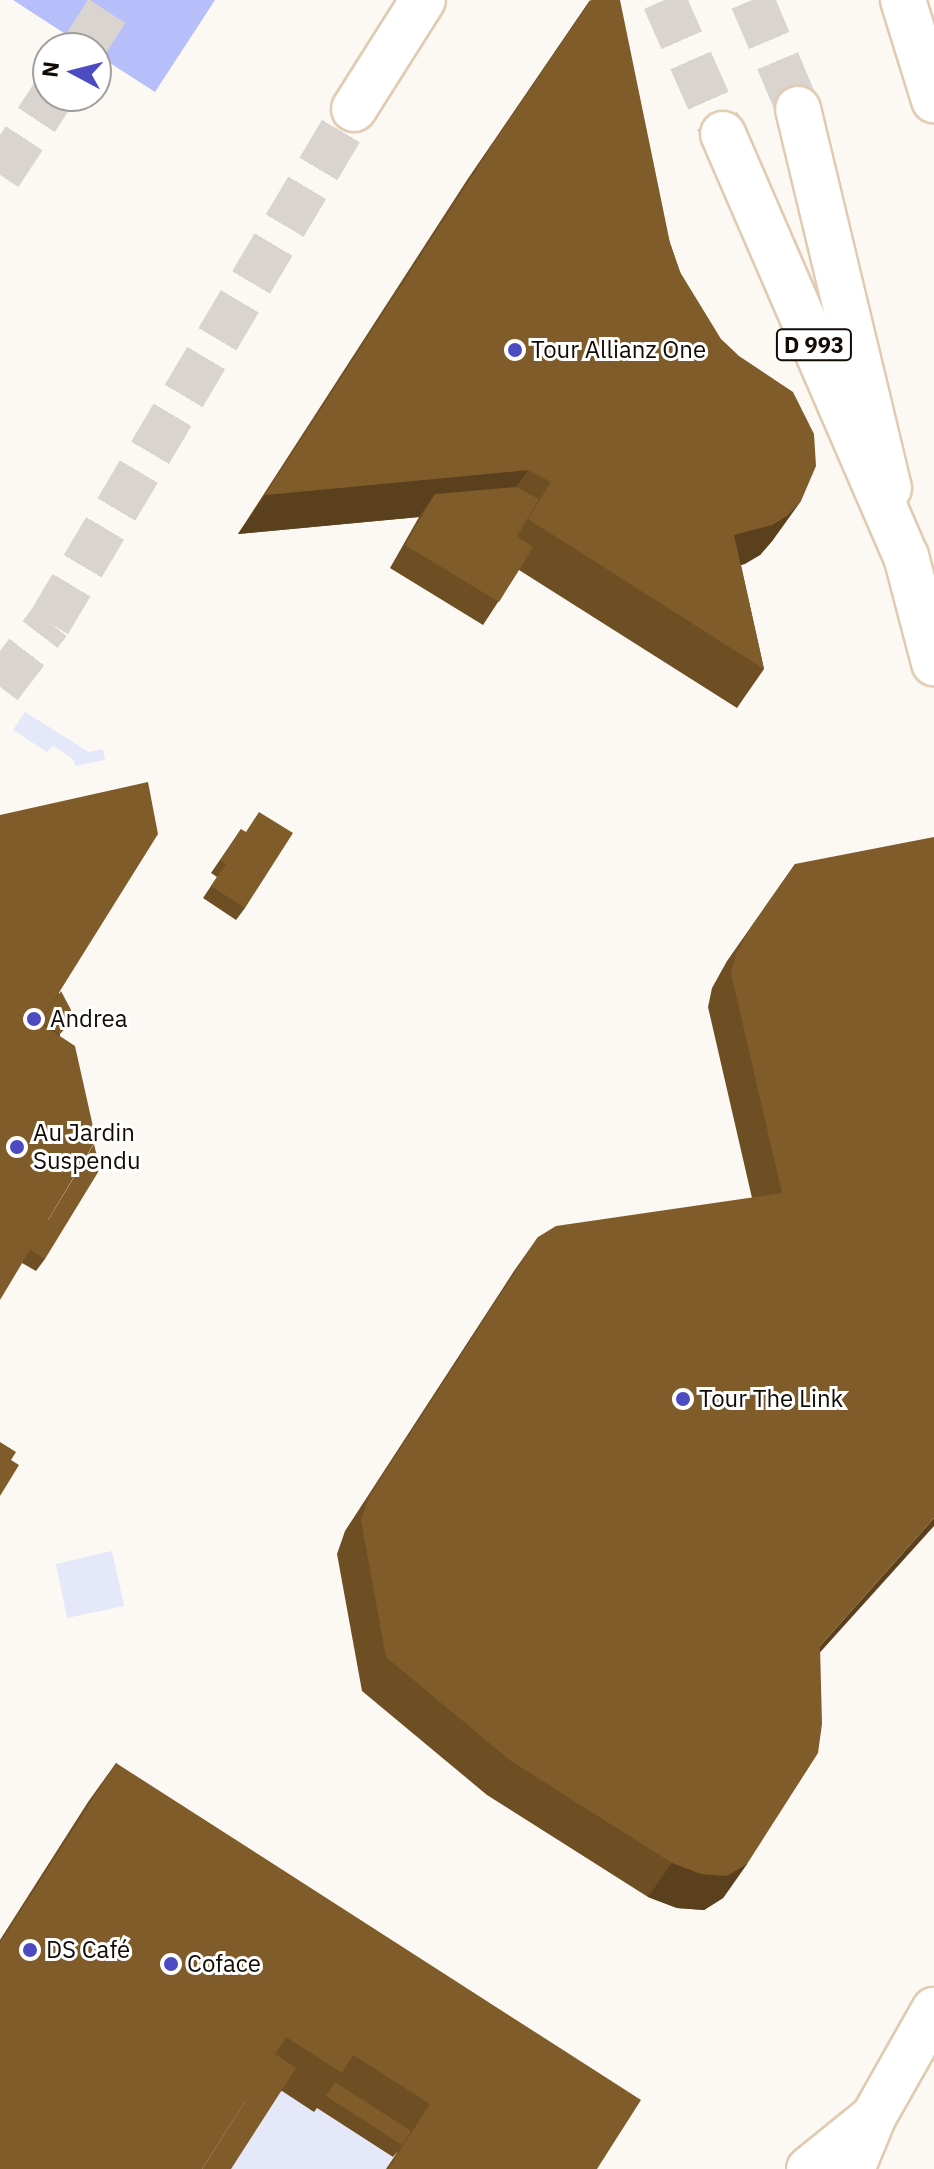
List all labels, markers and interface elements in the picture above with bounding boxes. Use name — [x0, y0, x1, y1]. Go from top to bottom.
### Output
north arrow — [32, 32, 112, 112]
text: N — [34, 60, 65, 79]
road number: D 993 — [774, 327, 854, 363]
place label: Tour Allianz One — [531, 336, 706, 364]
marker: Tour Allianz One — [506, 341, 524, 359]
place label: Andrea — [50, 1005, 128, 1033]
marker: Andrea — [25, 1010, 43, 1028]
place label: Au Jardin Suspendu — [33, 1119, 141, 1175]
marker: Au Jardin Suspendu — [8, 1138, 26, 1156]
place label: Tour The Link — [699, 1385, 843, 1413]
marker: Tour The Link — [674, 1390, 692, 1408]
place label: DS Café — [46, 1936, 130, 1964]
marker: DS Café — [21, 1941, 39, 1959]
place label: Coface — [187, 1950, 261, 1978]
marker: Coface — [162, 1955, 180, 1973]

